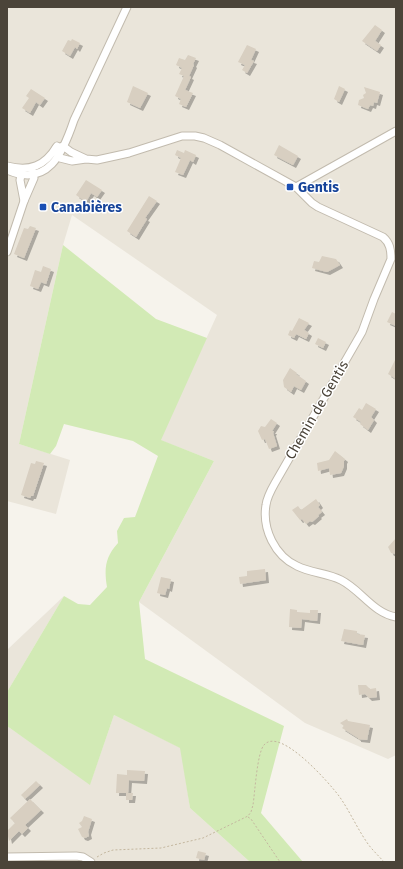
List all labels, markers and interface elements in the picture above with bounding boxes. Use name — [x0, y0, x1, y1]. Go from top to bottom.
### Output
place label: Gentis — [298, 179, 339, 196]
marker: Gentis — [285, 182, 295, 192]
place label: Canabières — [51, 199, 122, 216]
marker: Canabières — [38, 202, 48, 212]
street label: Chemin de Gentis — [282, 357, 352, 462]

